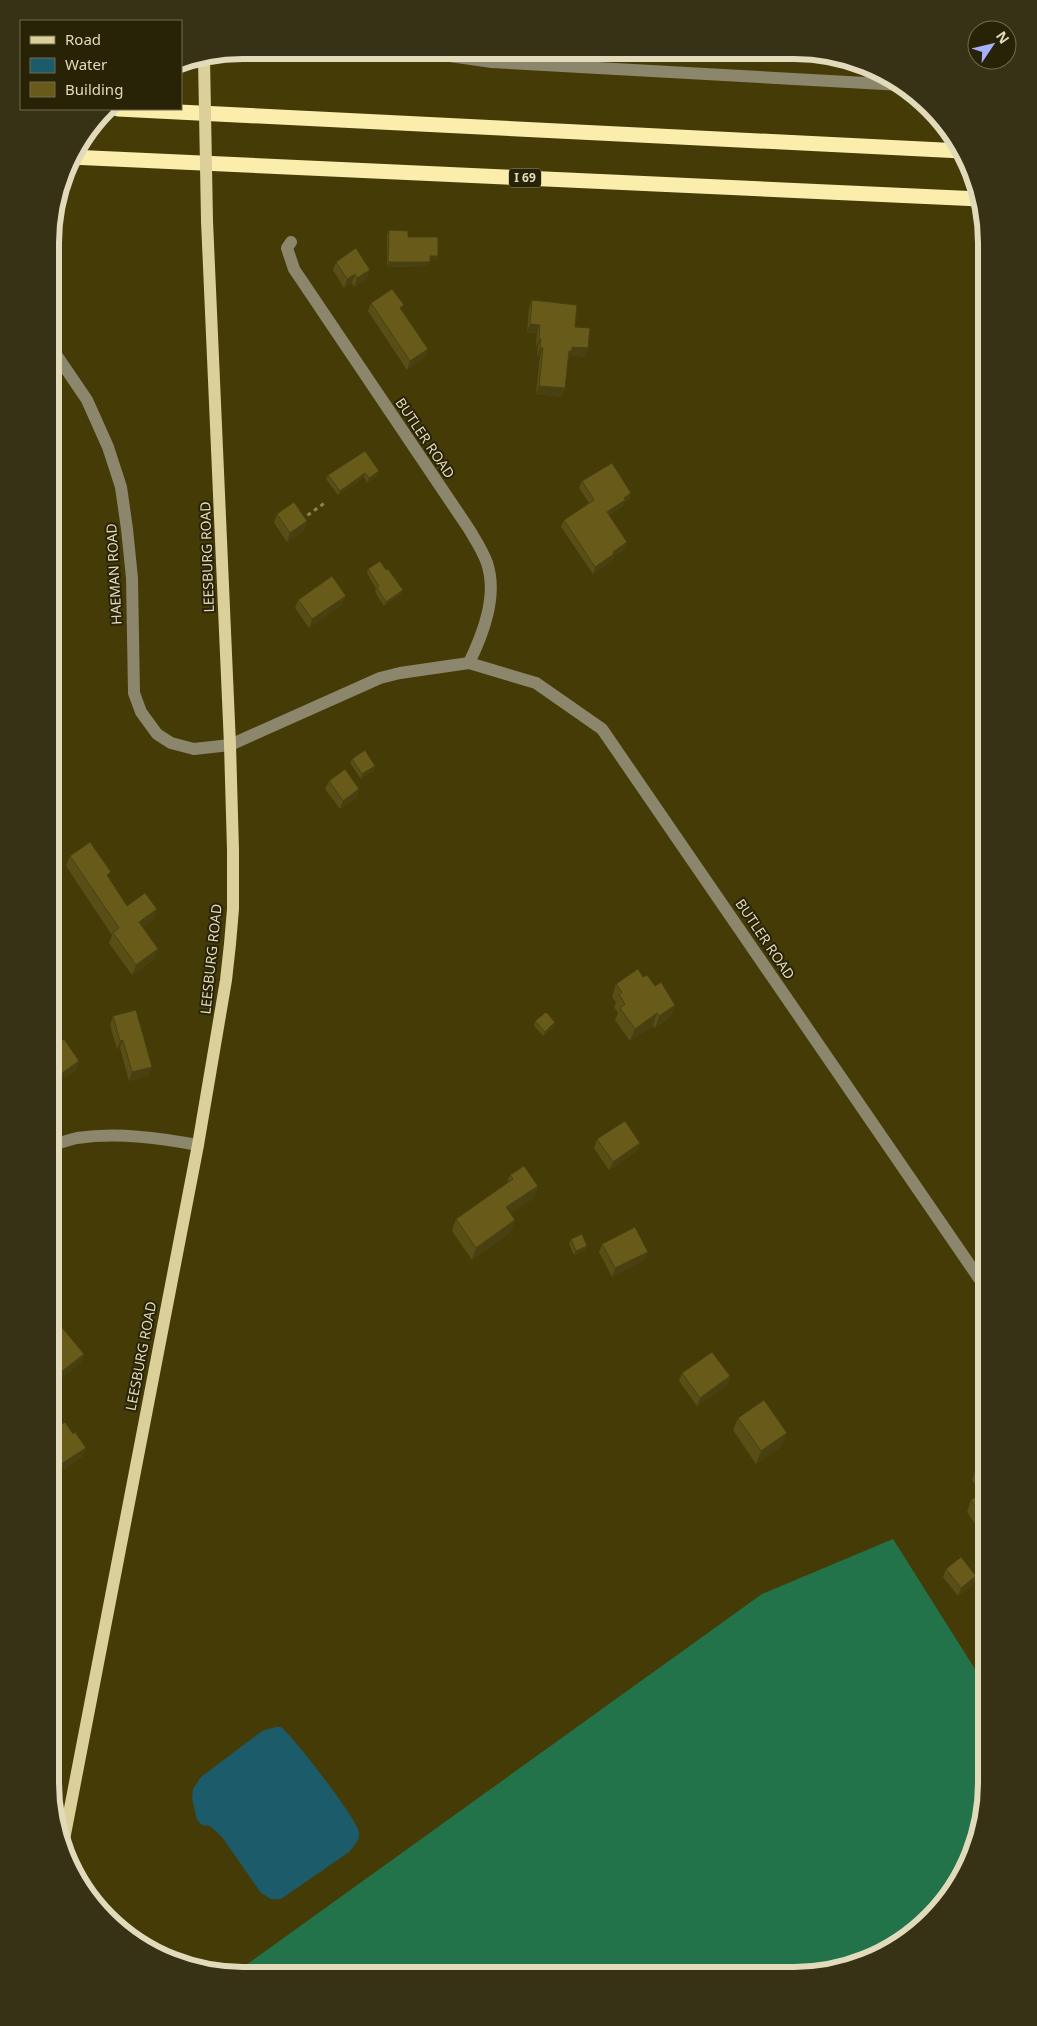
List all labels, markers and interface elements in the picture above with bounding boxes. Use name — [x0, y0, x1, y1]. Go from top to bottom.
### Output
legend — [20, 20, 182, 110]
north arrow — [967, 20, 1017, 70]
text: N — [992, 27, 1014, 47]
text: Road — [65, 29, 101, 49]
text: Water — [65, 54, 107, 74]
text: Building — [65, 79, 123, 99]
road number: I 69 — [509, 168, 541, 188]
street label: BUTLER ROAD — [392, 394, 459, 482]
street label: LEESBURG ROAD — [195, 501, 218, 613]
street label: HAEMAN ROAD — [101, 523, 126, 625]
street label: BUTLER ROAD — [732, 895, 799, 983]
street label: LEESBURG ROAD — [195, 903, 226, 1015]
street label: LEESBURG ROAD — [121, 1300, 160, 1412]

